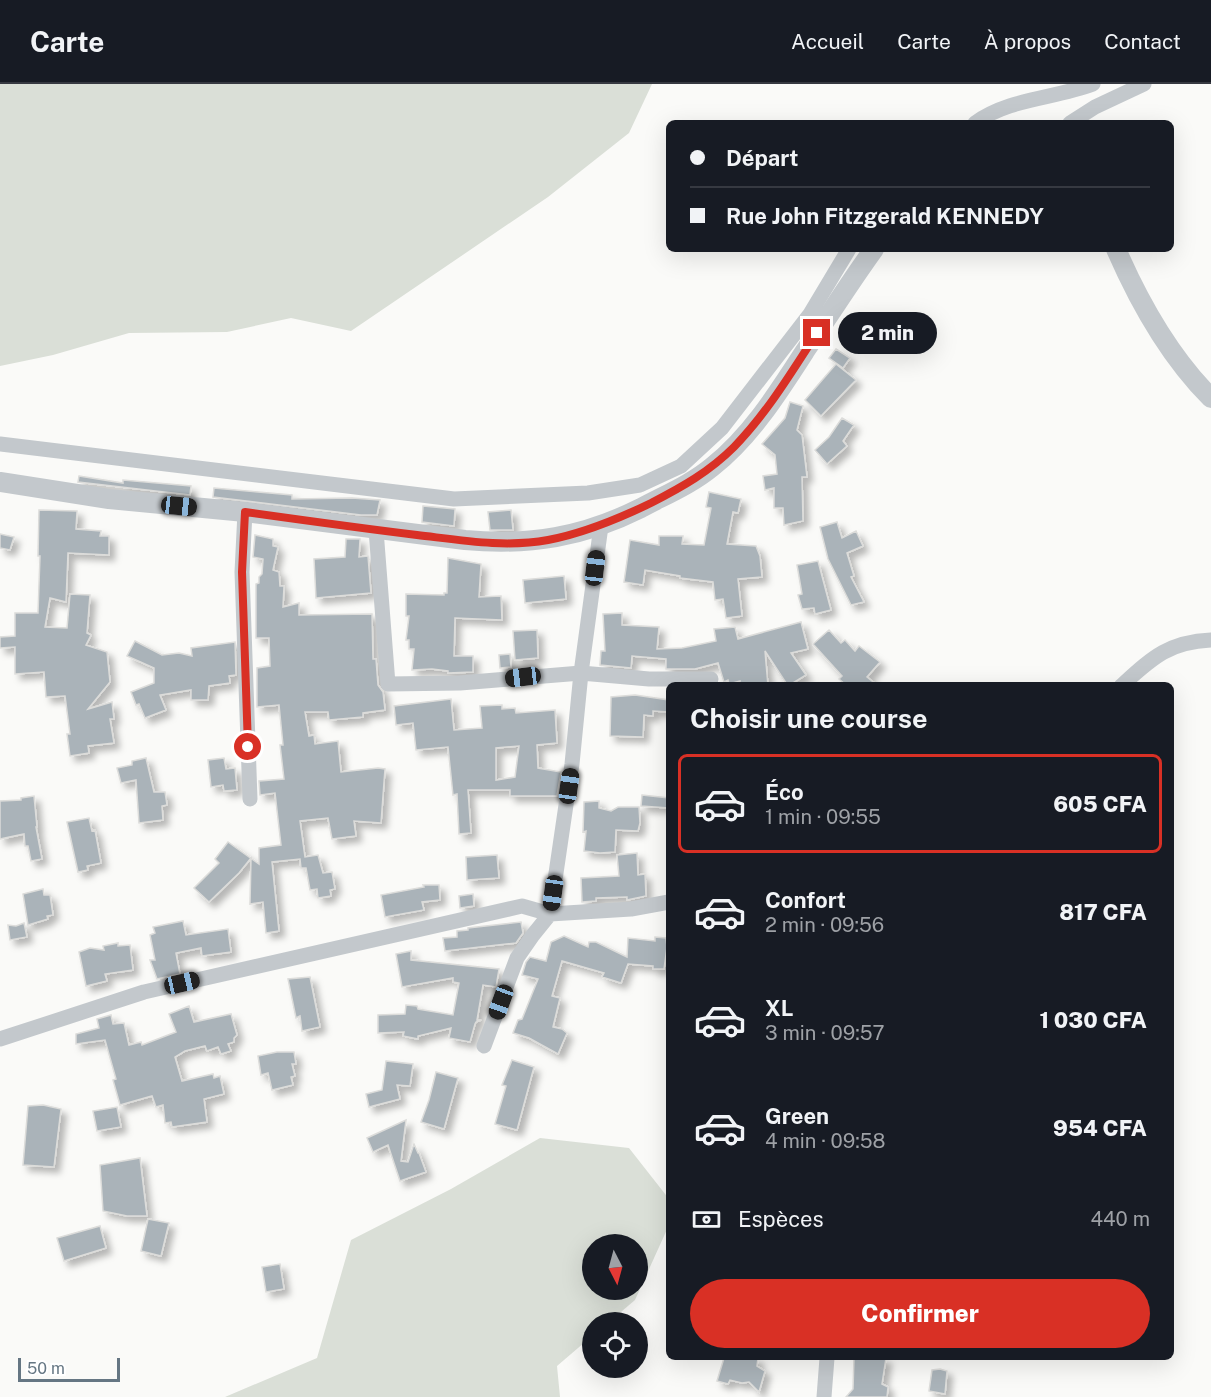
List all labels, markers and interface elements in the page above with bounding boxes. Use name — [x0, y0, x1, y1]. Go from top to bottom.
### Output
text: Carte — [30, 25, 104, 58]
text: Accueil — [791, 29, 864, 54]
text: Carte — [897, 29, 951, 54]
text: À propos — [984, 29, 1071, 54]
text: Contact — [1104, 29, 1181, 54]
text: Départ — [726, 145, 798, 171]
text: Rue John Fitzgerald KENNEDY — [726, 203, 1044, 229]
callout: 2 min — [838, 312, 937, 354]
route end — [803, 319, 830, 346]
text: 2 min — [861, 321, 914, 345]
car — [160, 495, 198, 517]
car — [584, 549, 606, 587]
car — [504, 666, 542, 688]
text: Choisir une course — [690, 702, 928, 734]
route start — [234, 733, 261, 760]
car — [558, 767, 580, 805]
icon: car — [693, 777, 747, 831]
text: Éco — [765, 779, 804, 805]
text: 605 CFA — [1053, 791, 1147, 817]
text: 1 min · 09:55 — [765, 805, 881, 829]
car — [542, 874, 564, 912]
icon: car — [693, 885, 747, 939]
text: Confort — [765, 887, 846, 913]
text: 817 CFA — [1059, 899, 1147, 925]
text: 2 min · 09:56 — [765, 913, 884, 937]
car — [162, 970, 202, 996]
car — [486, 982, 516, 1022]
icon: car — [693, 993, 747, 1047]
text: XL — [765, 995, 793, 1021]
text: 1 030 CFA — [1039, 1007, 1147, 1033]
text: 3 min · 09:57 — [765, 1021, 885, 1045]
icon: car — [693, 1101, 747, 1155]
text: Green — [765, 1103, 829, 1129]
text: 954 CFA — [1053, 1115, 1147, 1141]
text: 4 min · 09:58 — [765, 1129, 885, 1153]
icon: cash — [690, 1203, 723, 1236]
text: Espèces — [738, 1206, 824, 1232]
text: 440 m — [1090, 1207, 1150, 1231]
north arrow — [582, 1234, 648, 1300]
map controls — [582, 1234, 648, 1378]
button: Confirmer — [690, 1279, 1150, 1348]
button: locate — [582, 1312, 648, 1378]
scale bar — [18, 1355, 120, 1382]
text: 50 m — [27, 1359, 65, 1378]

